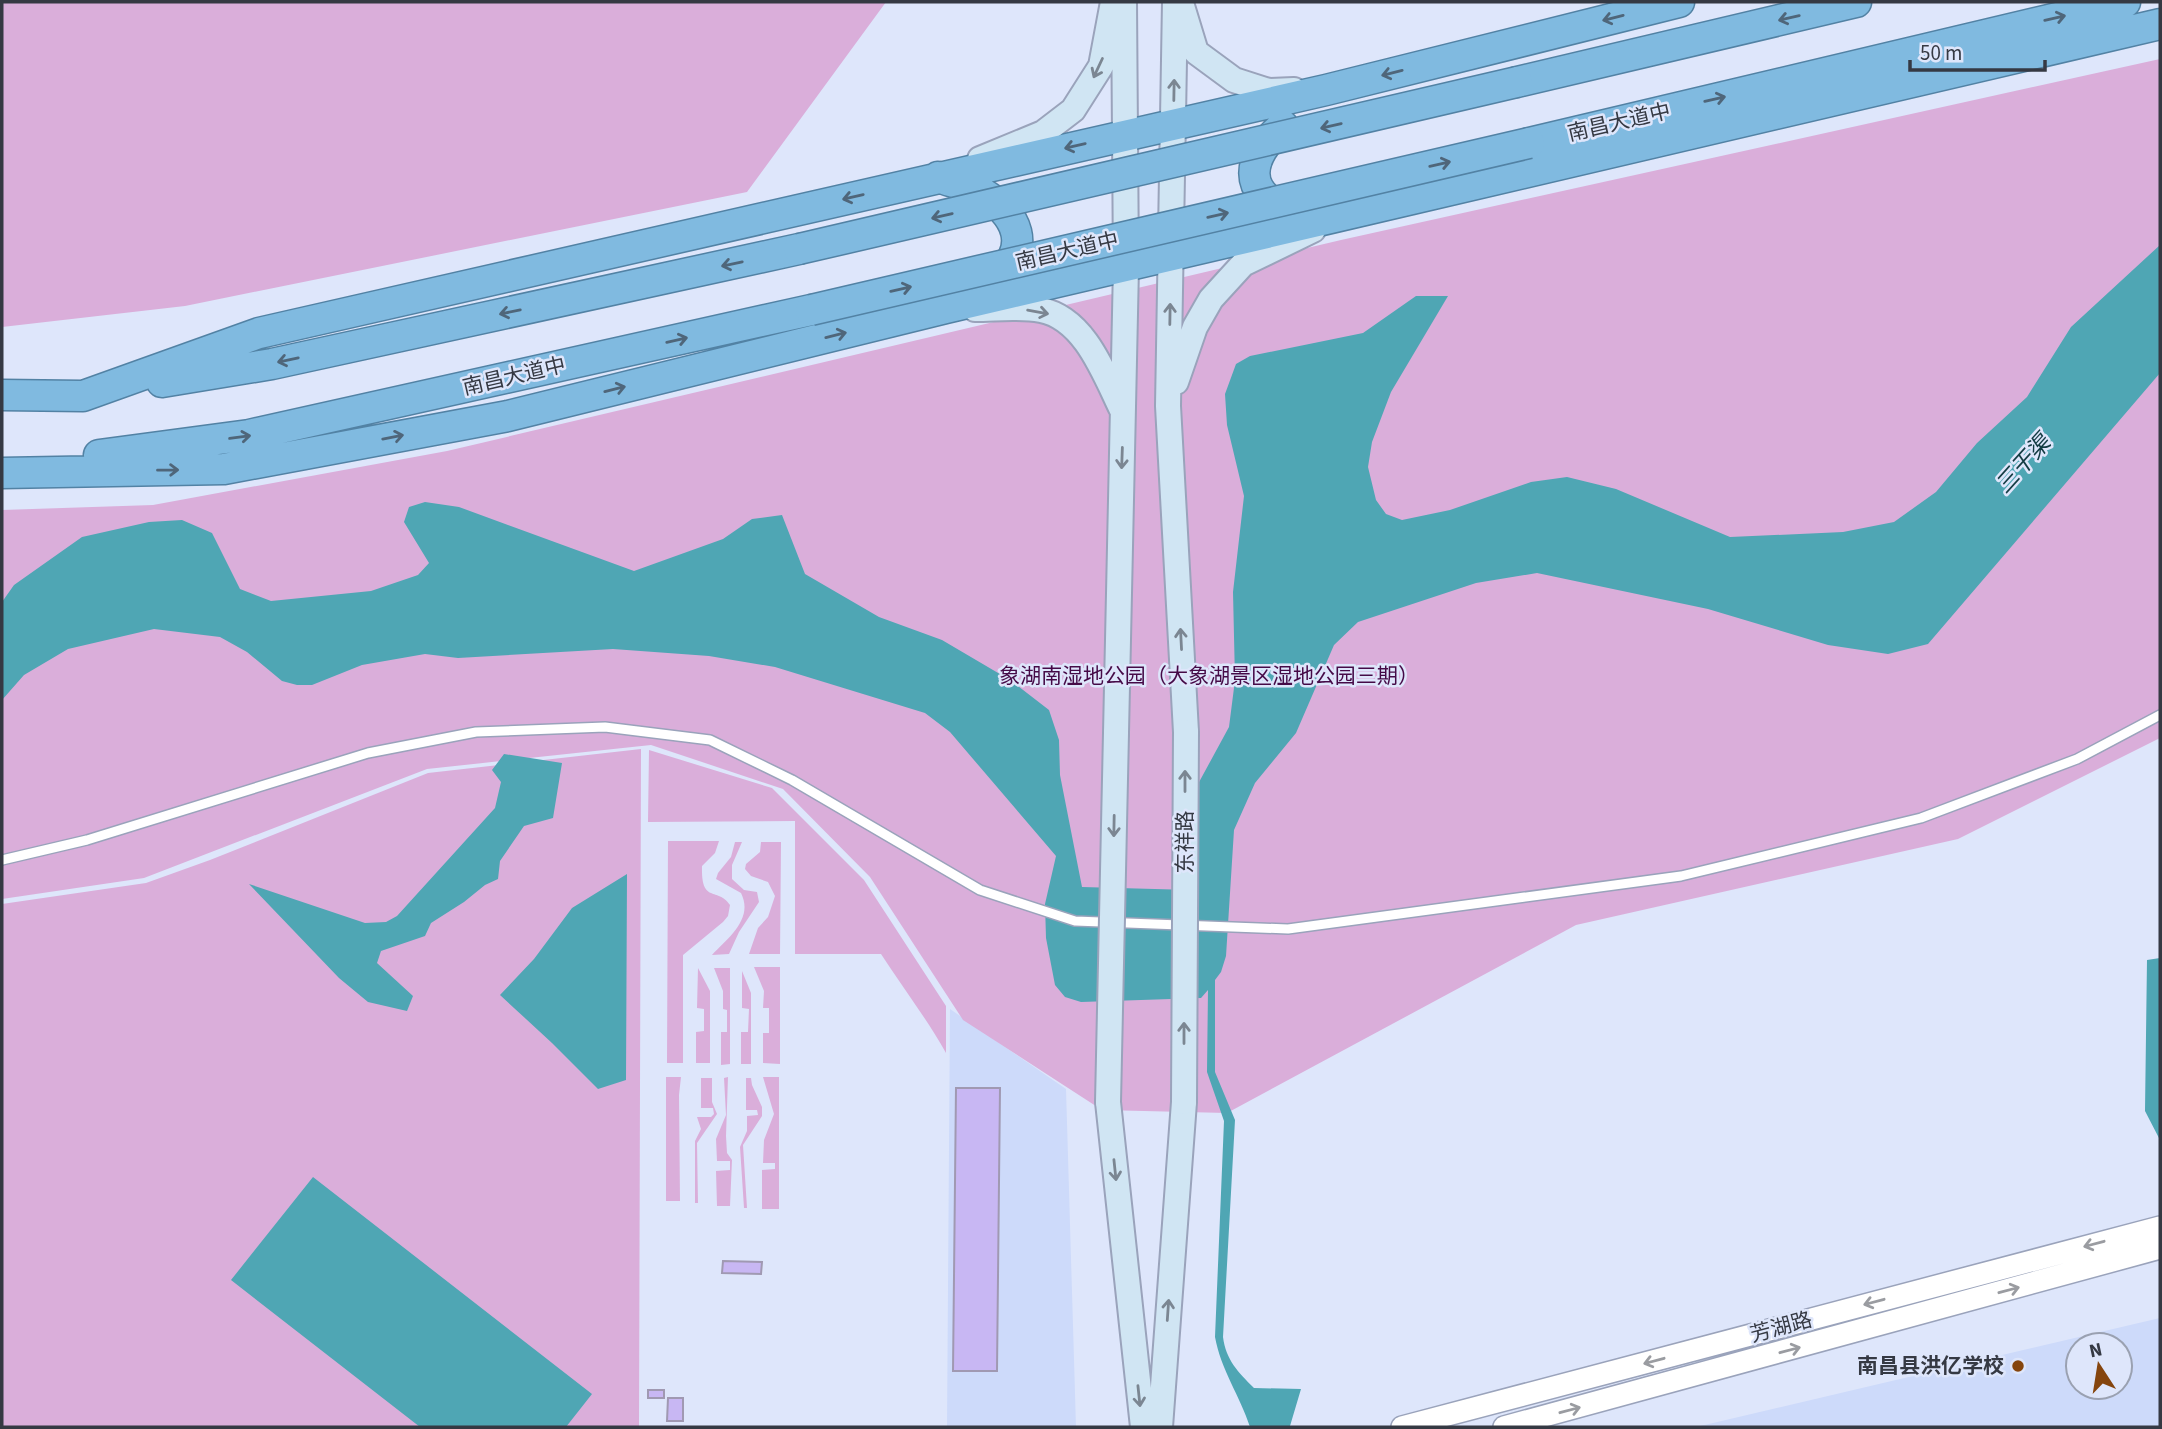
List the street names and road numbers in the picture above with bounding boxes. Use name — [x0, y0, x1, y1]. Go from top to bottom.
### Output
street label: 南昌大道中 — [1564, 96, 1674, 148]
street label: 南昌大道中 — [1012, 225, 1122, 277]
street label: 南昌大道中 — [459, 350, 569, 402]
street label: 东祥路 — [1170, 811, 1200, 874]
street label: 芳湖路 — [1747, 1304, 1815, 1350]

